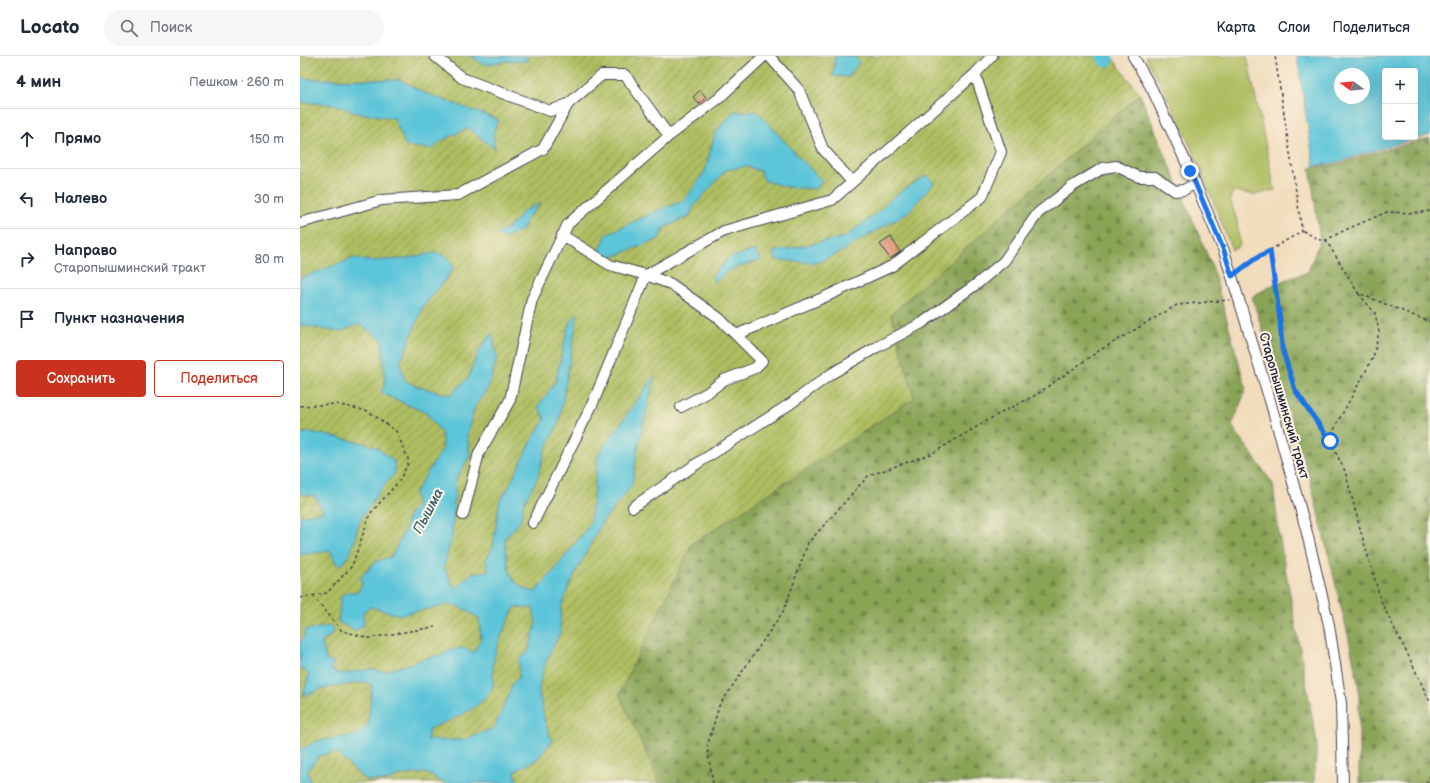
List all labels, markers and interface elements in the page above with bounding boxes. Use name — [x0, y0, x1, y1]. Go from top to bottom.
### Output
search box — [104, 10, 384, 46]
text: Locato — [20, 16, 80, 39]
icon: search — [118, 17, 140, 39]
text: Поиск — [150, 18, 192, 37]
text: Карта — [1216, 19, 1256, 36]
text: Слои — [1278, 19, 1310, 36]
text: Поделиться — [1332, 19, 1410, 36]
north arrow — [1334, 68, 1370, 104]
map controls — [1382, 68, 1418, 140]
button: + — [1382, 68, 1418, 104]
text: 4 мин — [16, 72, 61, 92]
text: Пешком · 260 m — [189, 74, 284, 90]
button: − — [1382, 104, 1418, 140]
icon: ahead — [16, 128, 38, 150]
text: Прямо — [54, 129, 101, 148]
text: 150 m — [250, 131, 284, 147]
route end — [1181, 162, 1199, 180]
icon: left — [16, 188, 38, 210]
text: Налево — [54, 189, 107, 208]
text: 30 m — [254, 191, 284, 207]
text: Направо — [54, 241, 117, 260]
icon: right — [16, 248, 38, 270]
text: 80 m — [255, 251, 284, 267]
text: Старопышминский тракт — [54, 260, 206, 276]
icon: arrive — [16, 308, 38, 330]
text: Пункт назначения — [54, 309, 185, 328]
street label: Старопышминский тракт — [1255, 331, 1313, 481]
button: Сохранить — [16, 360, 146, 397]
button: Поделиться — [154, 360, 284, 397]
route start — [1321, 432, 1339, 450]
water label: Пышма — [409, 485, 447, 537]

